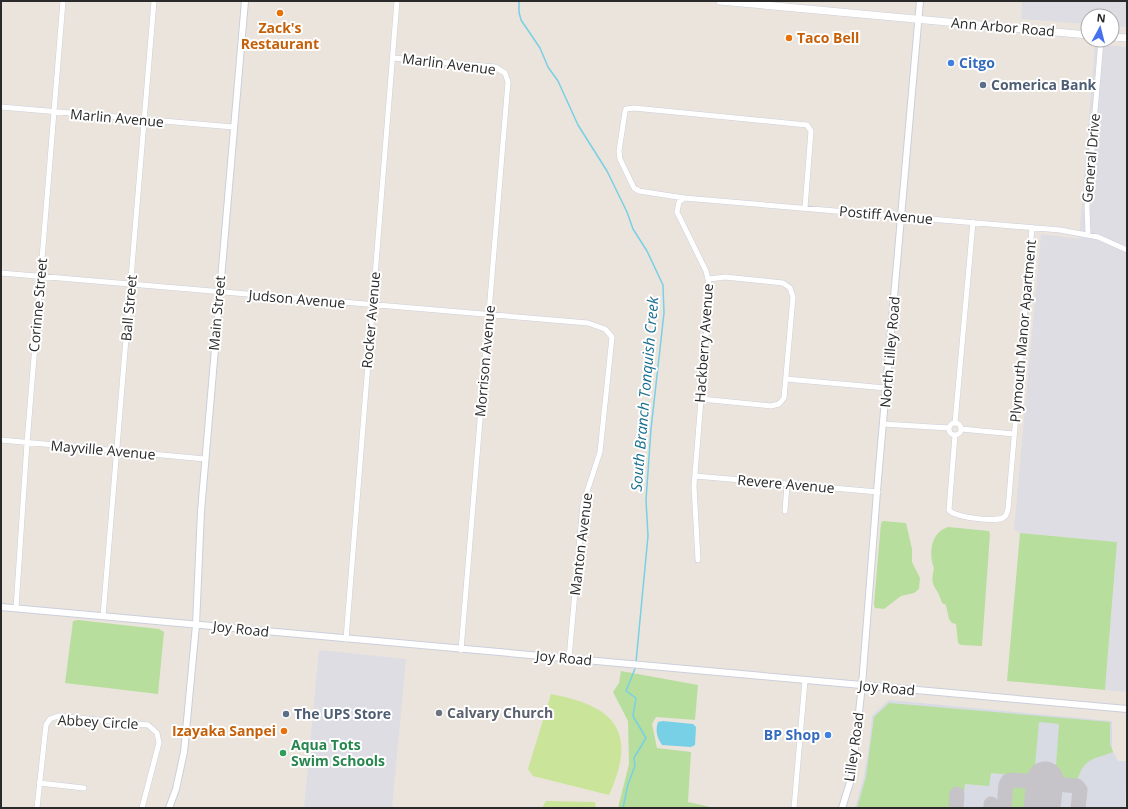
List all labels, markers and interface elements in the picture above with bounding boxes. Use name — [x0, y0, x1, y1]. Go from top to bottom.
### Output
marker: Zack's Restaurant — [275, 8, 285, 18]
north arrow — [1080, 8, 1120, 48]
text: N — [1096, 10, 1107, 26]
street label: Ann Arbor Road — [950, 13, 1056, 40]
place label: Zack's Restaurant — [241, 18, 319, 53]
place label: Taco Bell — [797, 28, 859, 47]
marker: Taco Bell — [784, 33, 794, 43]
street label: Marlin Avenue — [401, 48, 497, 79]
place label: Citgo — [959, 53, 995, 72]
marker: Citgo — [946, 58, 956, 68]
place label: Comerica Bank — [991, 75, 1097, 94]
marker: Comerica Bank — [978, 80, 988, 90]
street label: Marlin Avenue — [69, 104, 165, 131]
street label: General Drive — [1077, 112, 1104, 203]
street label: Postiff Avenue — [838, 201, 934, 228]
street label: Plymouth Manor Apartment — [1005, 239, 1040, 423]
street label: Corinne Street — [24, 257, 51, 353]
street label: Rocker Avenue — [357, 271, 384, 369]
street label: Ball Street — [116, 274, 141, 342]
street label: Main Street — [204, 275, 229, 351]
street label: Hackberry Avenue — [690, 283, 717, 403]
street label: Judson Avenue — [246, 285, 346, 312]
water label: South Branch Tonquish Creek — [626, 295, 663, 492]
street label: North Lilley Road — [875, 295, 904, 408]
street label: Morrison Avenue — [470, 304, 499, 418]
street label: Mayville Avenue — [50, 435, 156, 464]
street label: Revere Avenue — [737, 470, 835, 497]
street label: Manton Avenue — [565, 491, 596, 596]
street label: Joy Road — [210, 616, 270, 641]
street label: Joy Road — [533, 645, 593, 669]
street label: Joy Road — [856, 675, 916, 699]
place label: Calvary Church — [447, 703, 553, 722]
place label: The UPS Store — [294, 704, 391, 723]
marker: Calvary Church — [434, 708, 444, 718]
marker: The UPS Store — [281, 709, 291, 719]
street label: Abbey Circle — [57, 710, 139, 733]
street label: Lilley Road — [839, 711, 868, 783]
place label: Izayaka Sanpei — [172, 721, 276, 740]
place label: BP Shop — [764, 725, 820, 744]
marker: Izayaka Sanpei — [279, 726, 289, 736]
marker: BP Shop — [823, 730, 833, 740]
place label: Aqua Tots Swim Schools — [291, 735, 385, 770]
marker: Aqua Tots Swim Schools — [278, 748, 288, 758]

